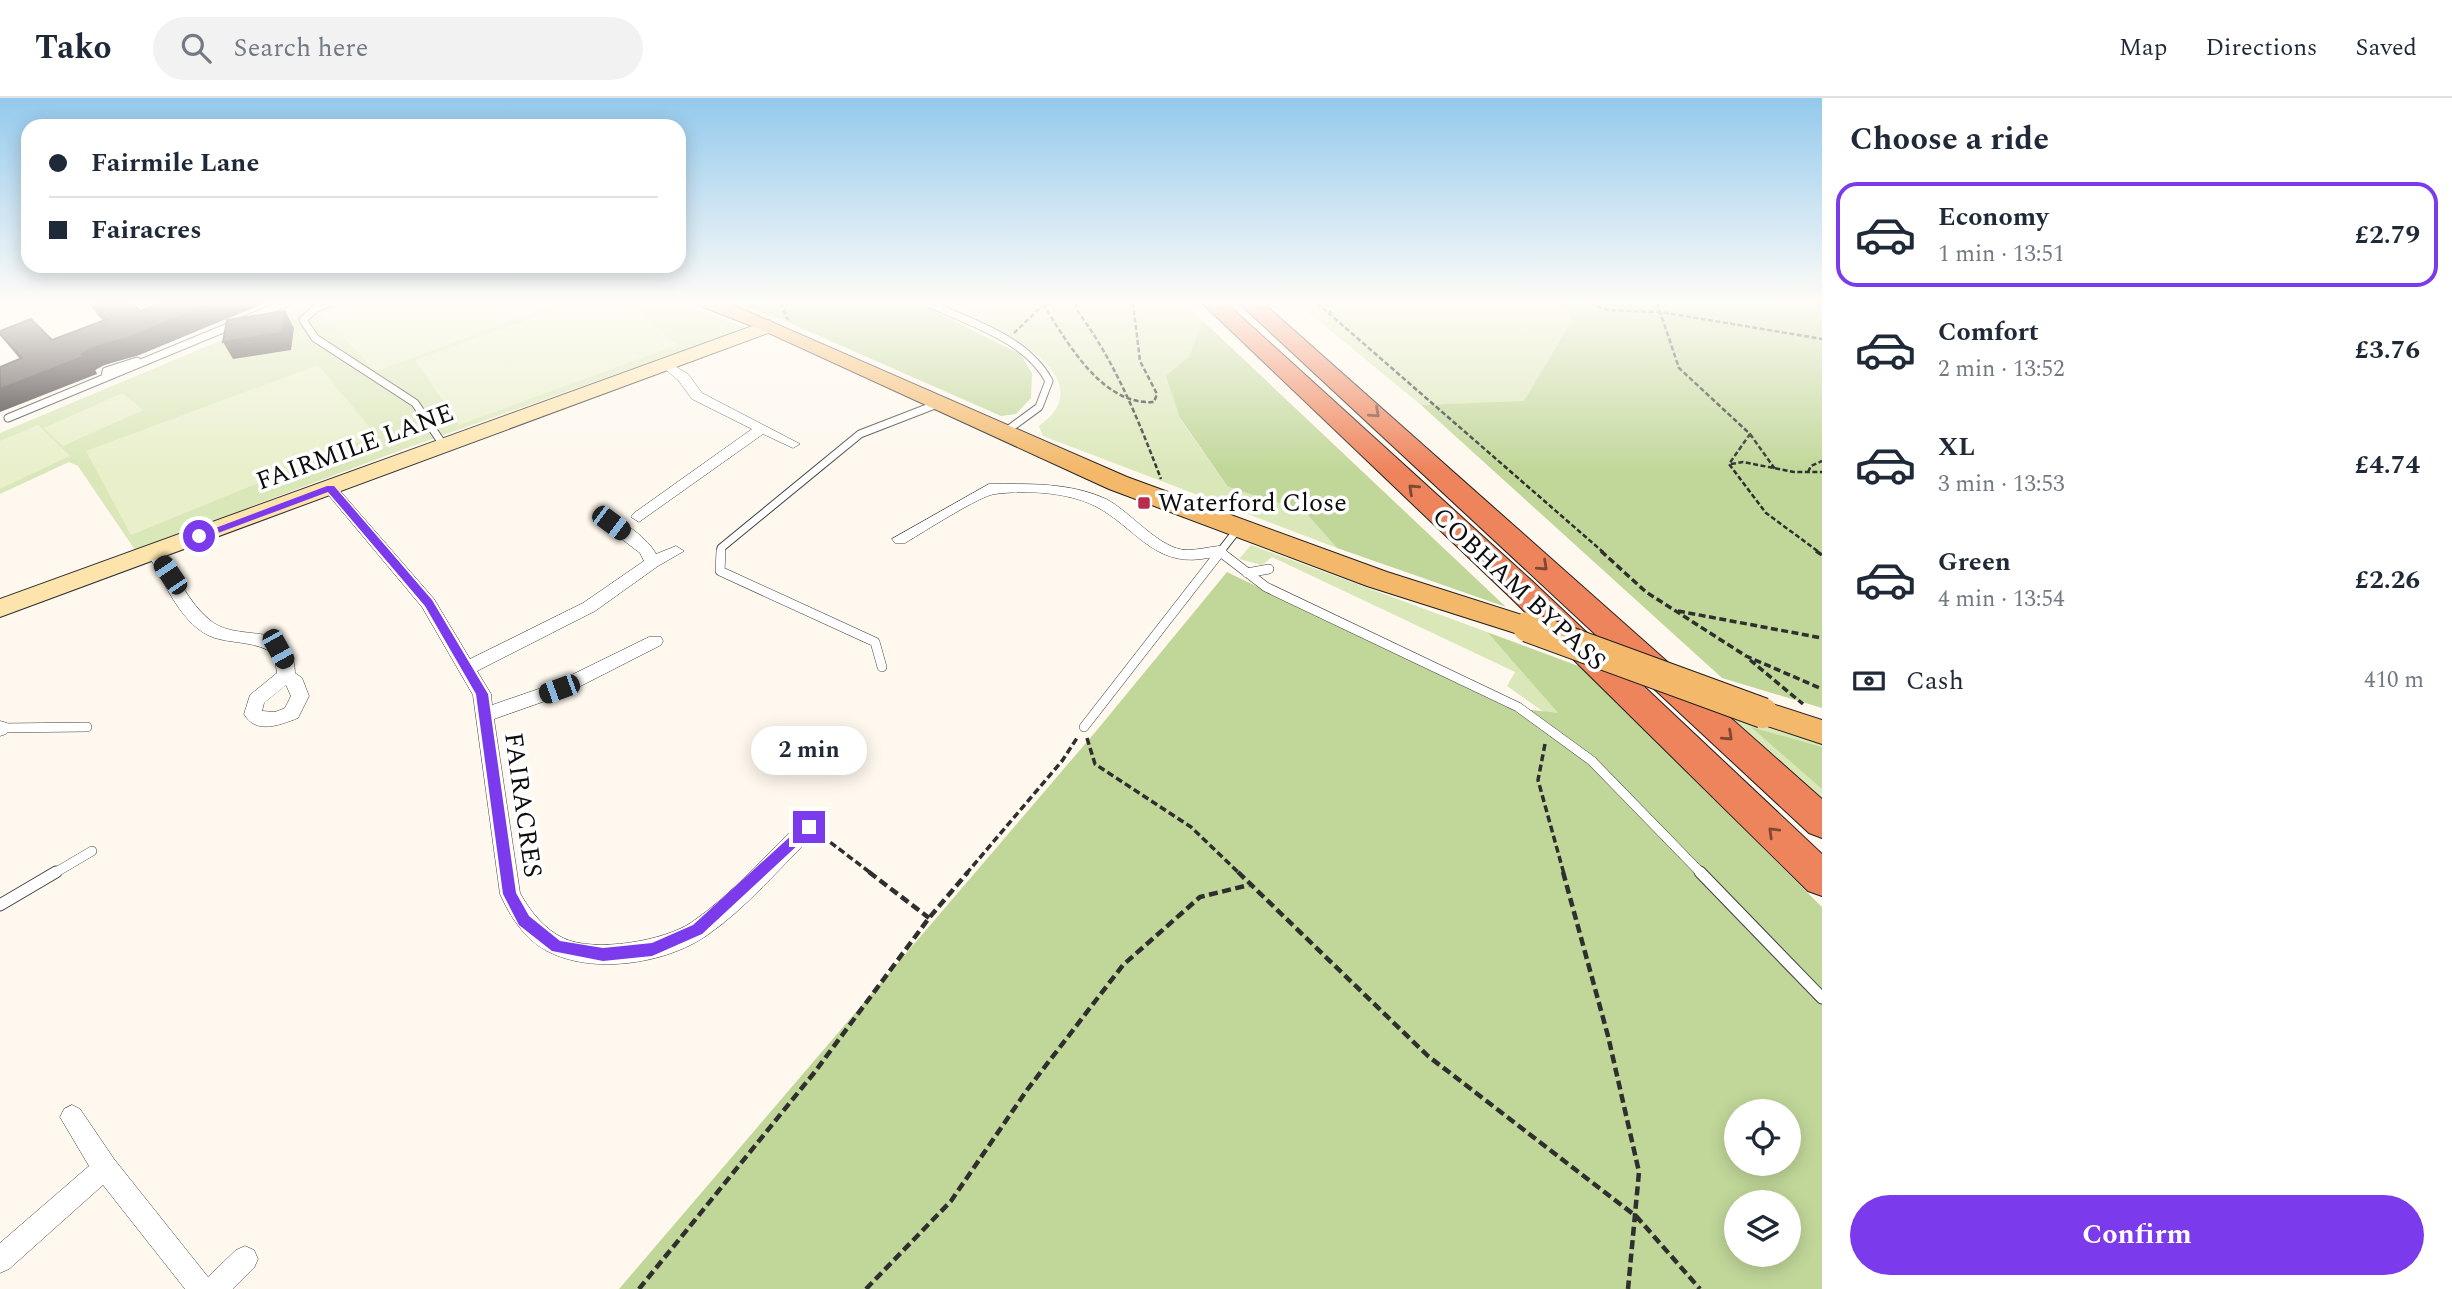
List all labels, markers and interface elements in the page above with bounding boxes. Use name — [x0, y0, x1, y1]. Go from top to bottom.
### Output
search box — [153, 17, 643, 80]
text: Tako — [35, 23, 111, 73]
text: Search here — [233, 28, 368, 68]
icon: search — [177, 29, 215, 67]
text: Map — [2119, 30, 2167, 66]
text: Directions — [2205, 30, 2317, 66]
text: Saved — [2355, 30, 2417, 66]
text: Choose a ride — [1850, 115, 2049, 164]
text: Fairmile Lane — [91, 143, 259, 183]
text: Economy — [1938, 197, 2048, 237]
icon: car — [1854, 203, 1917, 266]
text: Fairacres — [91, 210, 202, 250]
text: £2.79 — [2355, 215, 2420, 255]
text: 1 min · 13:51 — [1938, 237, 2065, 272]
text: Comfort — [1938, 312, 2039, 352]
icon: car — [1854, 318, 1917, 381]
text: £3.76 — [2355, 330, 2420, 370]
text: 2 min · 13:52 — [1938, 352, 2065, 387]
street label: FAIRMILE LANE — [250, 393, 460, 501]
one-way arrow — [1366, 405, 1379, 417]
text: XL — [1938, 427, 1975, 467]
icon: car — [1854, 433, 1917, 496]
text: £4.74 — [2355, 445, 2420, 485]
text: 3 min · 13:53 — [1938, 467, 2065, 502]
place label: Waterford Close — [1158, 483, 1347, 523]
one-way arrow — [1408, 485, 1421, 497]
marker: Waterford Close — [1136, 495, 1152, 511]
street label: COBHAM BYPASS — [1423, 497, 1615, 681]
car — [588, 502, 635, 544]
route start — [183, 520, 215, 552]
text: Green — [1938, 542, 2011, 582]
icon: car — [1854, 548, 1917, 611]
car — [150, 552, 191, 598]
one-way arrow — [1535, 557, 1548, 570]
text: £2.26 — [2355, 560, 2420, 600]
text: 4 min · 13:54 — [1938, 582, 2065, 617]
car — [259, 626, 298, 672]
text: Cash — [1906, 661, 1964, 701]
icon: cash — [1850, 662, 1888, 700]
text: 410 m — [2364, 663, 2424, 698]
car — [536, 672, 583, 706]
callout: 2 min — [751, 726, 867, 774]
one-way arrow — [1720, 728, 1733, 741]
street label: FAIRACRES — [493, 730, 553, 880]
text: 2 min — [778, 733, 840, 768]
route end — [793, 811, 825, 843]
one-way arrow — [1768, 828, 1781, 841]
map controls — [1724, 1099, 1801, 1267]
button: locate — [1724, 1099, 1801, 1176]
button: layers — [1724, 1190, 1801, 1267]
button: Confirm — [1850, 1195, 2424, 1275]

